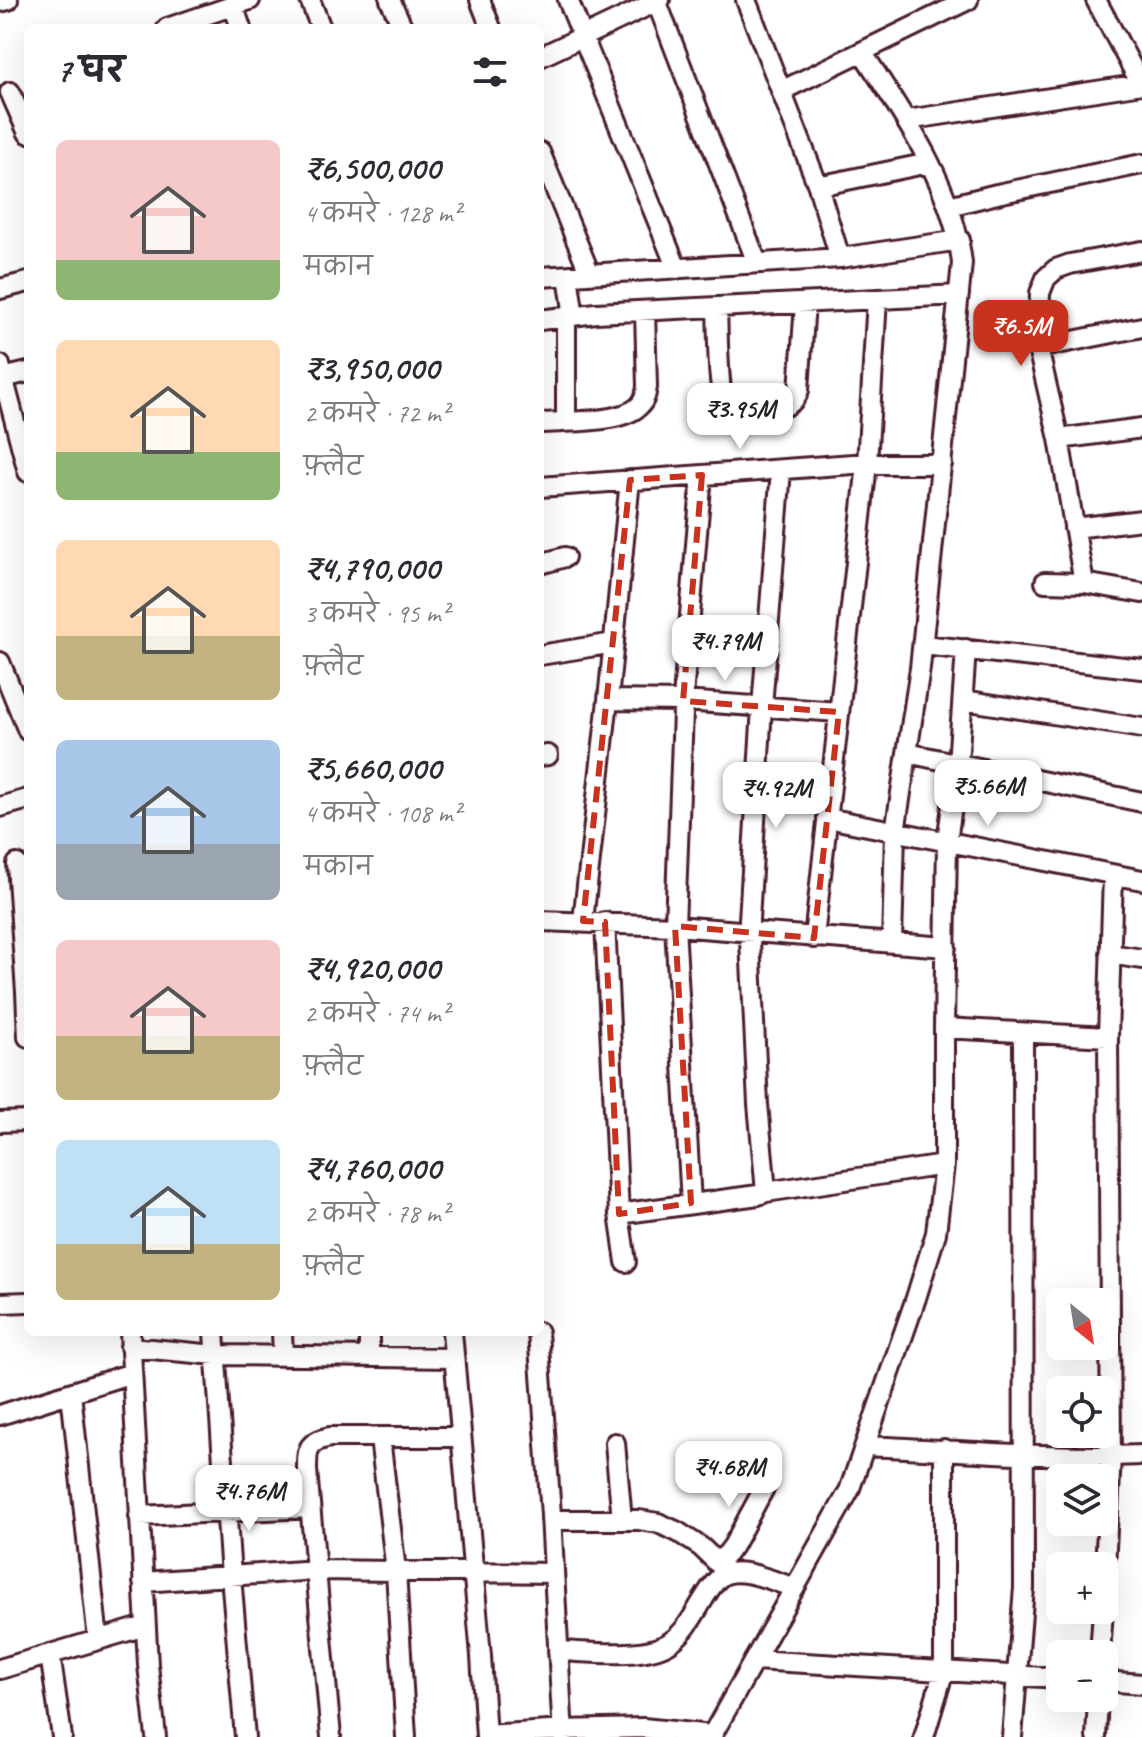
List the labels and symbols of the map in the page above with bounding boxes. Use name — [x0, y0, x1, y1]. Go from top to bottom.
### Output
pin: ₹6.5M — [965, 300, 1077, 368]
pin: ₹3.95M — [675, 383, 805, 451]
pin: ₹4.79M — [660, 615, 790, 683]
pin: ₹5.66M — [923, 760, 1053, 828]
pin: ₹4.92M — [711, 762, 841, 830]
north arrow — [1046, 1288, 1118, 1360]
pin: ₹4.68M — [664, 1441, 794, 1509]
pin: ₹4.76M — [184, 1465, 314, 1533]

